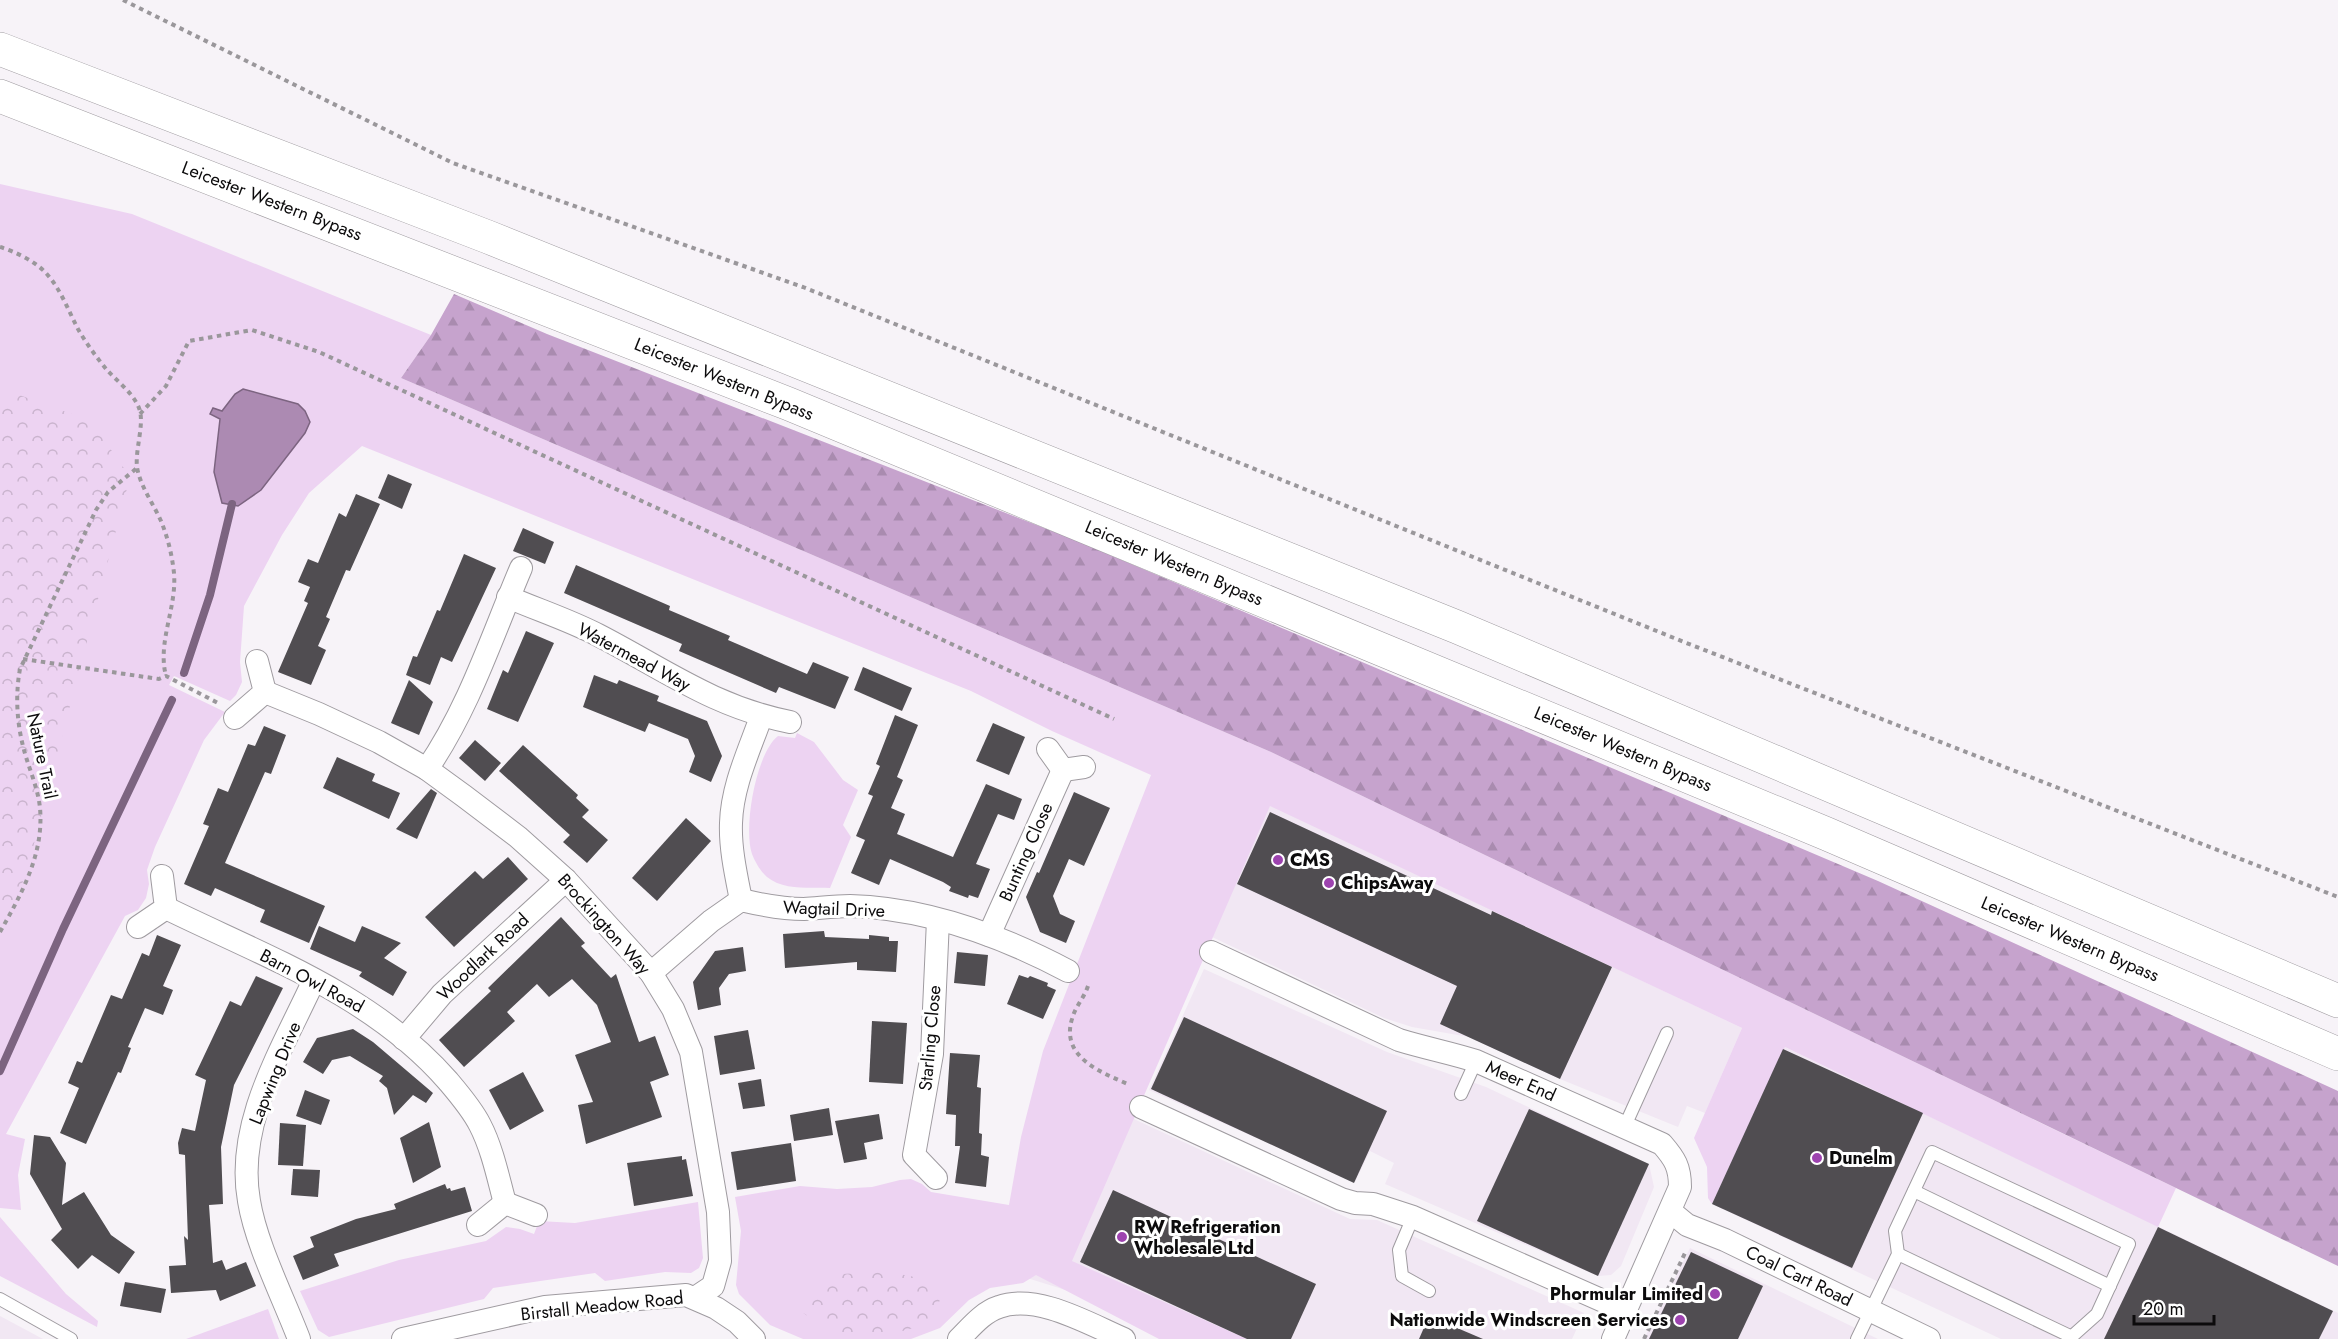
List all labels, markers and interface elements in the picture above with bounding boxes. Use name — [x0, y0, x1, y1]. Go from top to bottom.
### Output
street label: Leicester Western Bypass — [178, 155, 366, 247]
street label: Leicester Western Bypass — [630, 331, 818, 427]
street label: Leicester Western Bypass — [1081, 514, 1267, 612]
street label: Watermead Way — [573, 616, 695, 698]
street label: Leicester Western Bypass — [1530, 700, 1716, 798]
street label: Nature Trail — [20, 710, 64, 802]
street label: Bunting Close — [993, 798, 1059, 906]
place label: CMS — [1290, 847, 1330, 873]
marker: CMS — [1271, 853, 1285, 867]
street label: Brockington Way — [551, 868, 657, 980]
place label: ChipsAway — [1341, 870, 1434, 896]
marker: ChipsAway — [1322, 876, 1336, 890]
street label: Leicester Western Bypass — [1977, 890, 2163, 988]
street label: Wagtail Drive — [782, 894, 886, 924]
street label: Woodlark Road — [431, 907, 535, 1007]
street label: Barn Owl Road — [255, 943, 369, 1019]
street label: Starling Close — [912, 984, 948, 1092]
street label: Lapwing Drive — [243, 1018, 307, 1128]
street label: Meer End — [1482, 1054, 1560, 1108]
place label: Dunelm — [1829, 1145, 1893, 1171]
marker: Dunelm — [1810, 1151, 1824, 1165]
place label: RW Refrigeration Wholesale Ltd — [1134, 1214, 1281, 1261]
marker: RW Refrigeration Wholesale Ltd — [1115, 1230, 1129, 1244]
street label: Coal Cart Road — [1741, 1239, 1857, 1313]
place label: Phormular Limited — [1550, 1281, 1703, 1307]
street label: Birstall Meadow Road — [519, 1285, 685, 1327]
marker: Phormular Limited — [1708, 1287, 1722, 1301]
scale bar — [2134, 1288, 2214, 1326]
text: 20 m — [2143, 1296, 2183, 1322]
place label: Nationwide Windscreen Services — [1389, 1307, 1668, 1333]
marker: Nationwide Windscreen Services — [1673, 1313, 1687, 1327]

